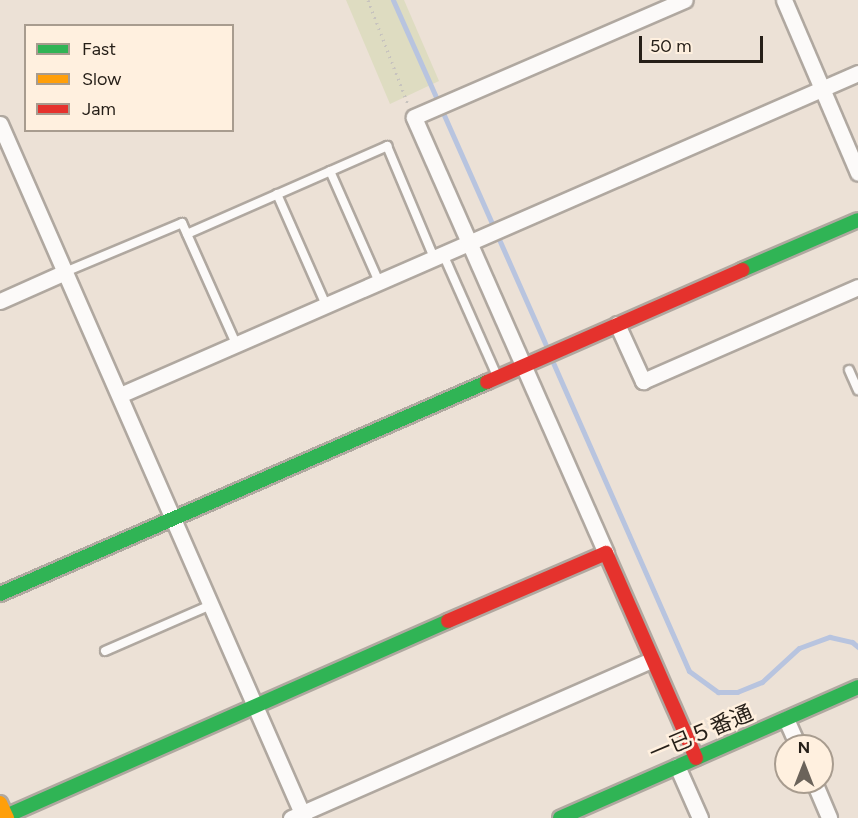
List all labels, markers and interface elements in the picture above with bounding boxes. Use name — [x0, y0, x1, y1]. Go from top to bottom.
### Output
legend — [24, 24, 234, 132]
scale bar — [642, 24, 766, 62]
text: 50 m — [650, 35, 692, 57]
text: Fast — [82, 38, 116, 60]
text: Slow — [82, 68, 121, 90]
text: Jam — [82, 98, 116, 120]
street label: 一已５番通 — [645, 699, 757, 767]
north arrow — [774, 734, 834, 794]
text: N — [798, 738, 810, 757]

